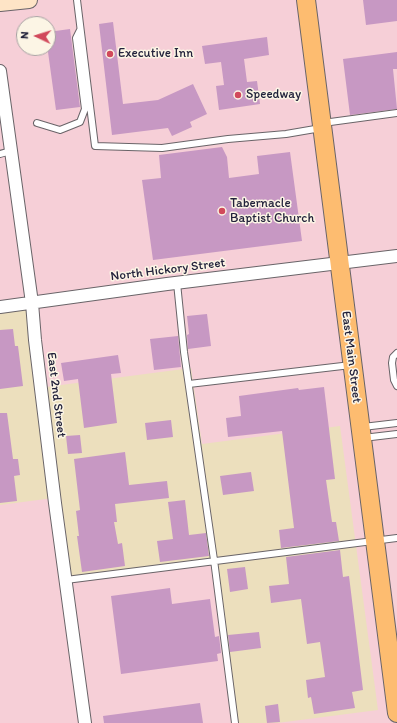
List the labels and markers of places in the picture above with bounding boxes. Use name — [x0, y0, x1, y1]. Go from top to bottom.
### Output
place label: Executive Inn — [118, 46, 193, 62]
marker: Executive Inn — [105, 49, 115, 59]
place label: Speedway — [246, 87, 301, 103]
marker: Speedway — [233, 90, 243, 100]
place label: Tabernacle Baptist Church — [230, 196, 314, 227]
marker: Tabernacle Baptist Church — [217, 206, 227, 216]

